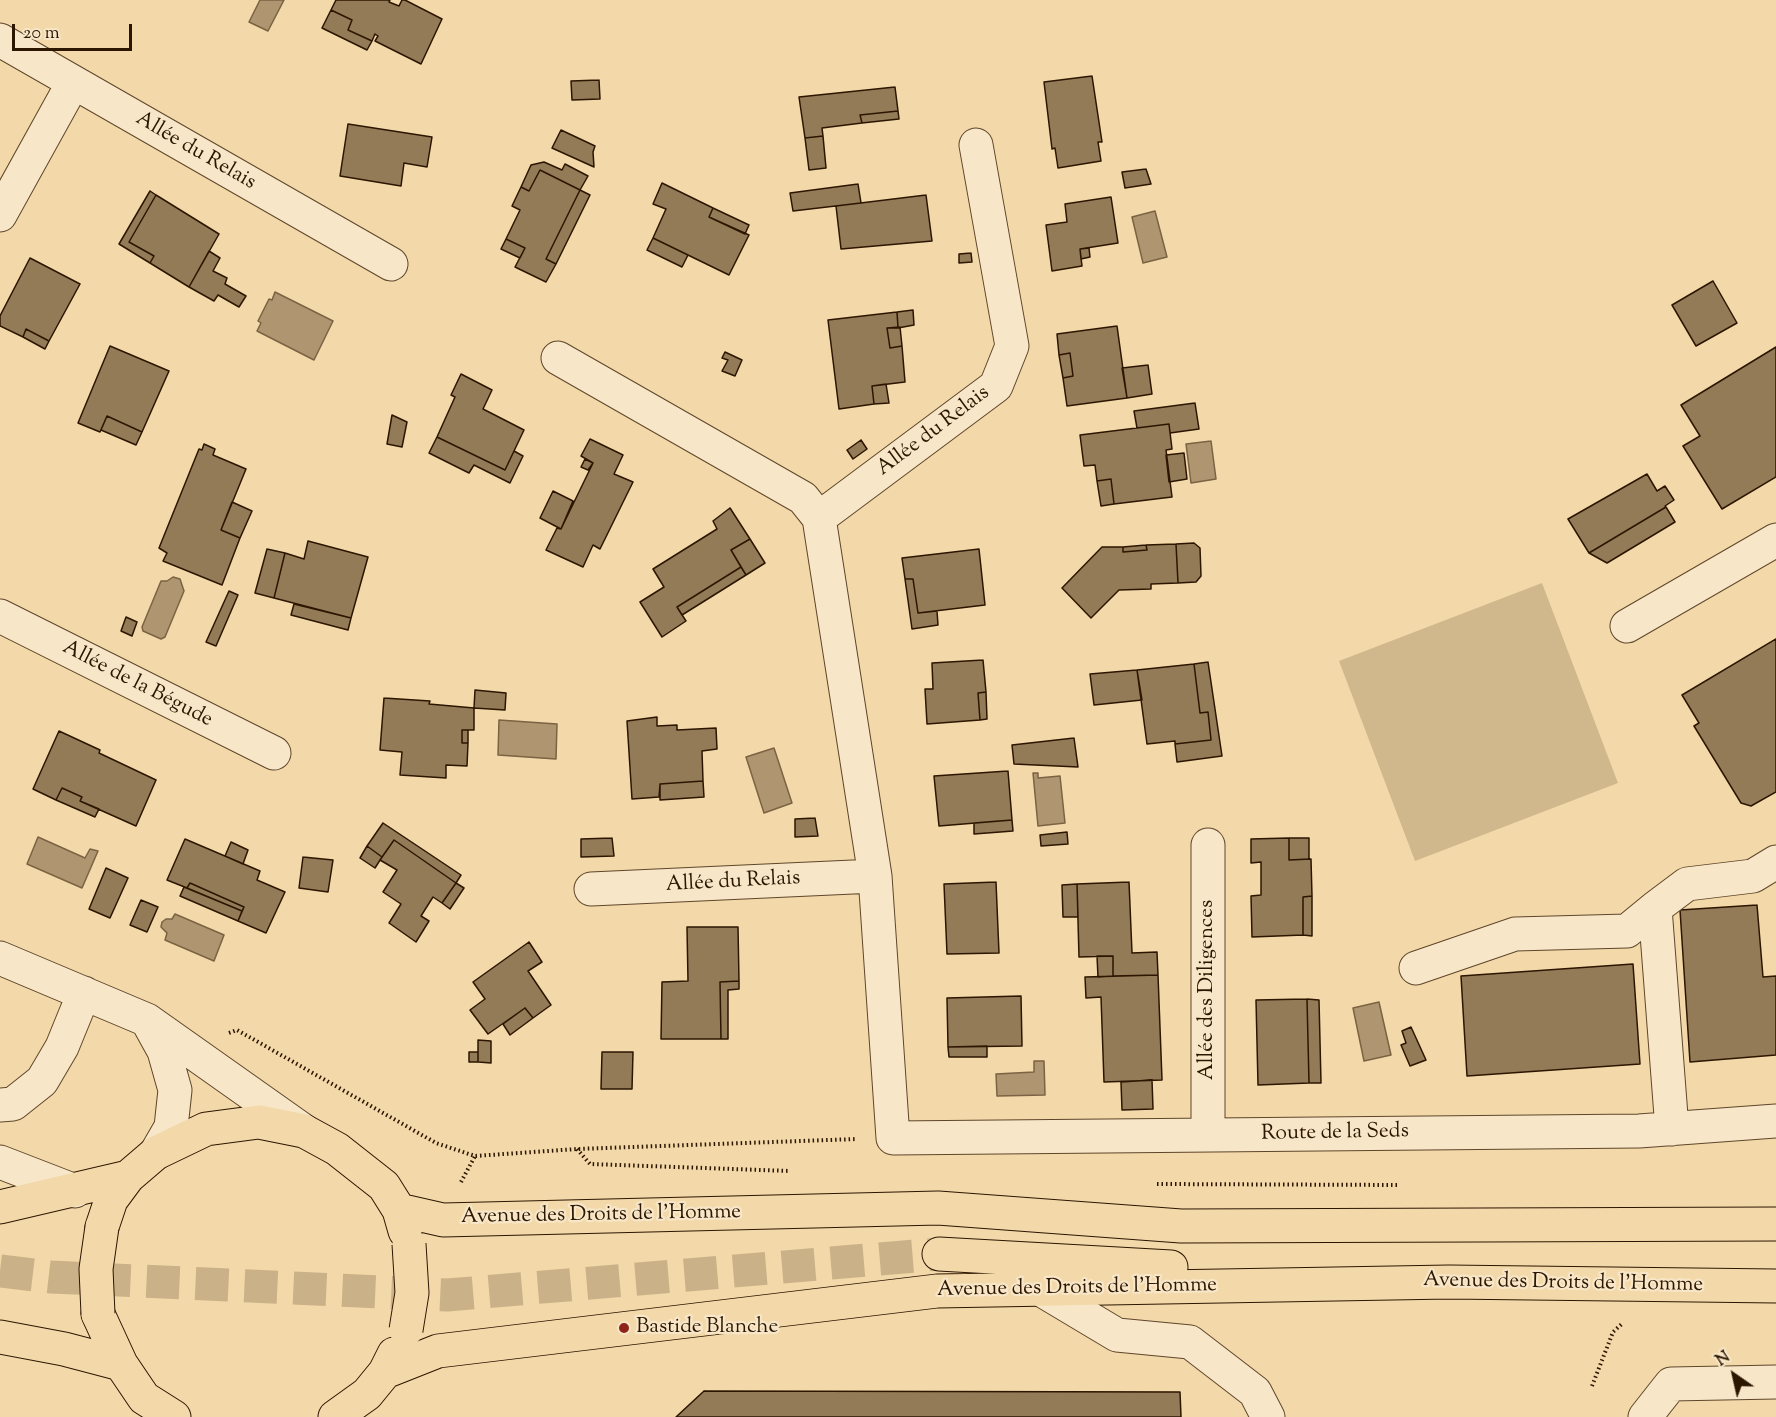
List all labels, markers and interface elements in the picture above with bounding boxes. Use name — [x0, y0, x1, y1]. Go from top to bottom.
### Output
scale bar — [15, 12, 135, 50]
text: 20 m — [23, 21, 60, 47]
street label: Allée du Relais — [130, 107, 260, 197]
street label: Allée du Relais — [873, 381, 995, 483]
street label: Allée de la Bégude — [58, 636, 216, 734]
street label: Allée du Relais — [665, 867, 801, 899]
street label: Allée des Diligences — [1195, 900, 1221, 1080]
street label: Route de la Seds — [1261, 1120, 1409, 1148]
street label: Avenue des Droits de l'Homme — [461, 1201, 741, 1231]
street label: Avenue des Droits de l'Homme — [1423, 1269, 1703, 1299]
street label: Avenue des Droits de l'Homme — [937, 1274, 1217, 1304]
place label: Bastide Blanche — [636, 1315, 778, 1341]
marker: Bastide Blanche — [617, 1321, 631, 1335]
north arrow — [1704, 1345, 1764, 1405]
text: N — [1712, 1347, 1735, 1373]

